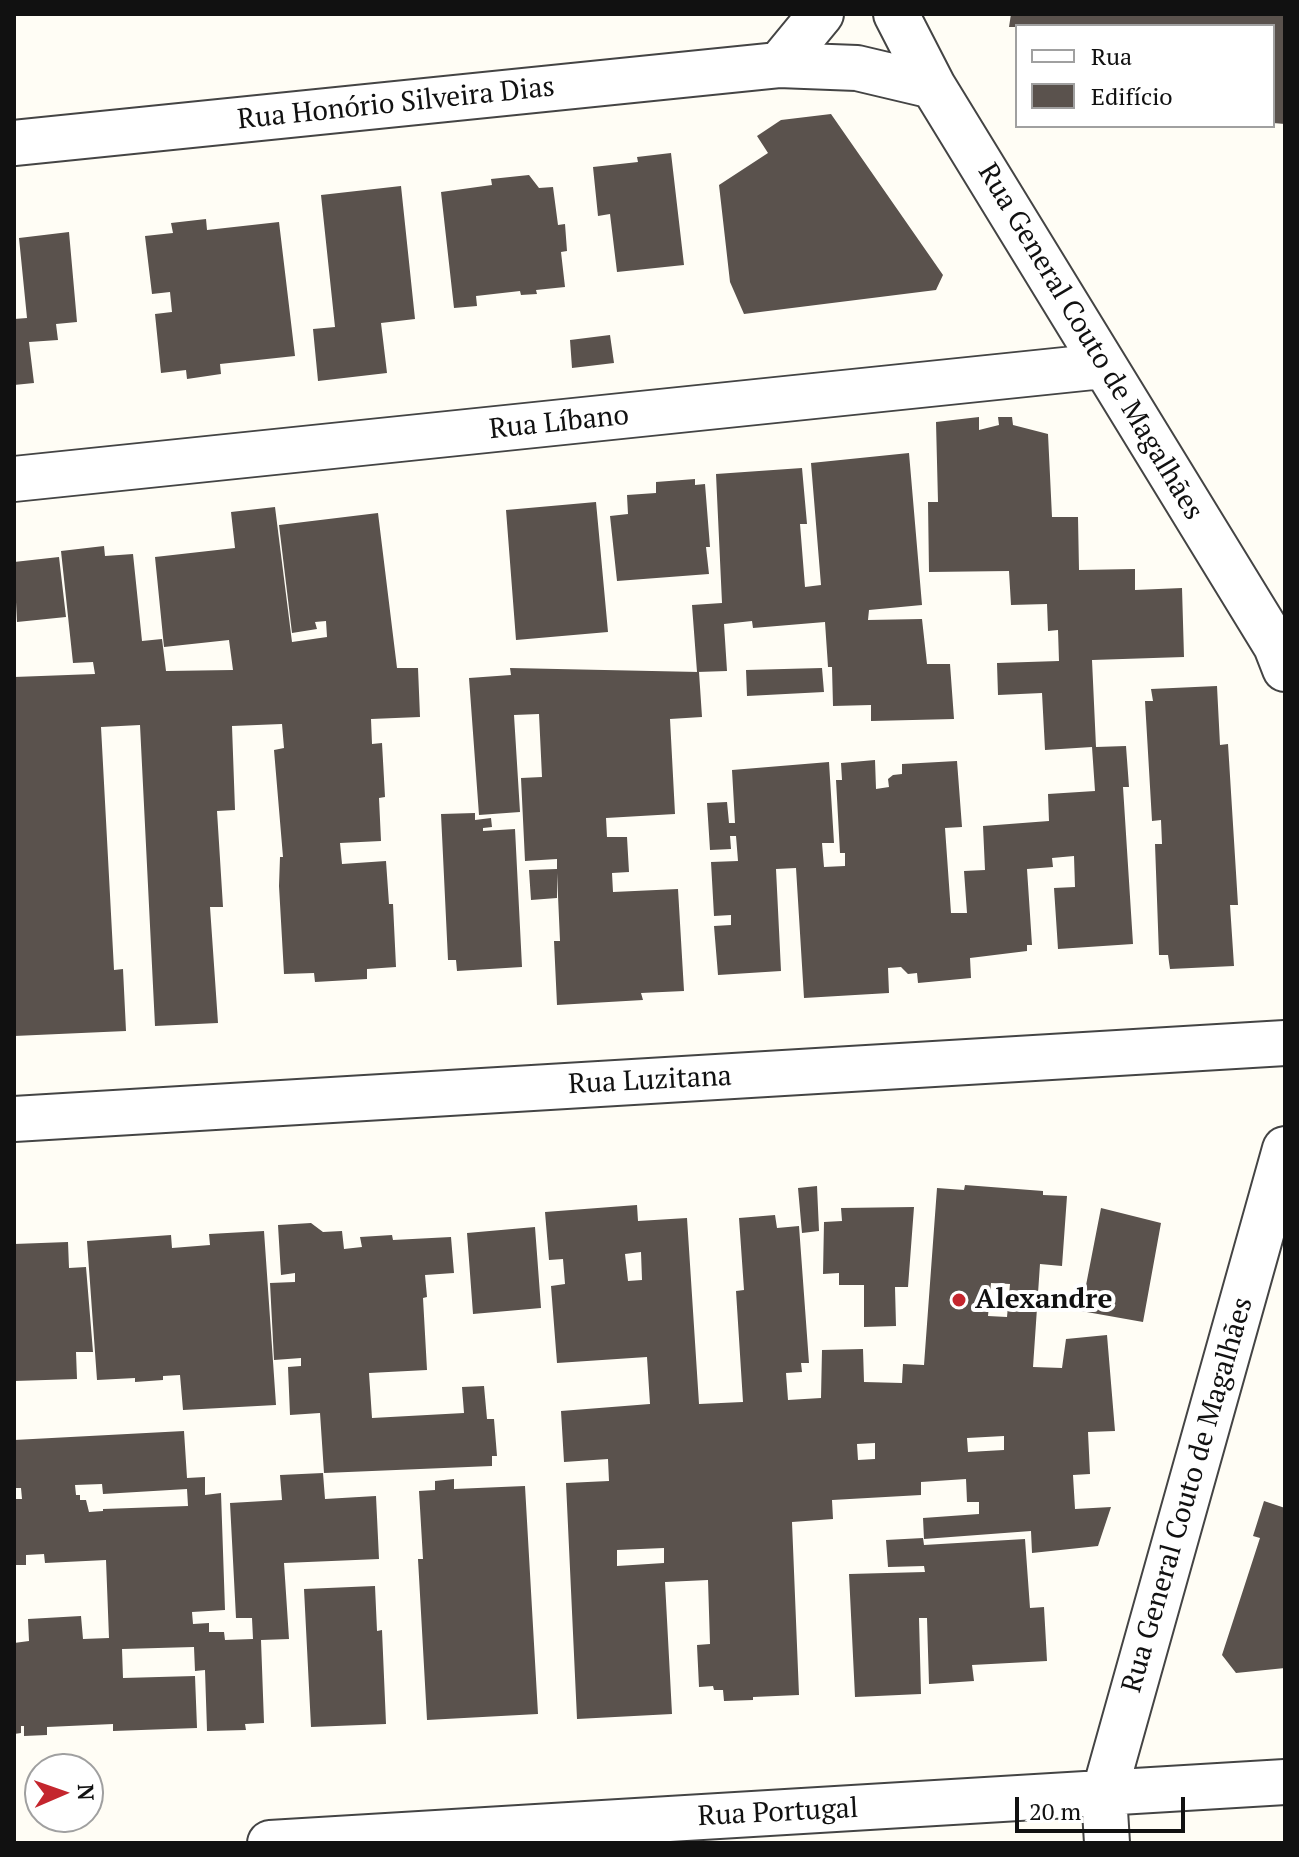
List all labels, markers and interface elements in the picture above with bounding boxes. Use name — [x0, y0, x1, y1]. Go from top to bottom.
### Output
legend — [1015, 24, 1275, 128]
text: Rua — [1091, 40, 1132, 72]
street label: Rua Honório Silveira Dias — [236, 71, 556, 137]
text: Edifício — [1091, 80, 1173, 112]
street label: Rua General Couto de Magalhães — [970, 158, 1210, 526]
street label: Rua Líbano — [488, 399, 630, 447]
street label: Rua Luzitana — [567, 1060, 733, 1102]
place label: Alexandre — [975, 1283, 1112, 1317]
marker: Alexandre — [950, 1291, 968, 1309]
street label: Rua General Couto de Magalhães — [1115, 1294, 1261, 1696]
north arrow — [24, 1753, 104, 1833]
scale bar — [1019, 1781, 1189, 1831]
text: N — [72, 1783, 101, 1801]
street label: Rua Portugal — [697, 1792, 859, 1834]
text: 20 m — [1029, 1795, 1081, 1827]

